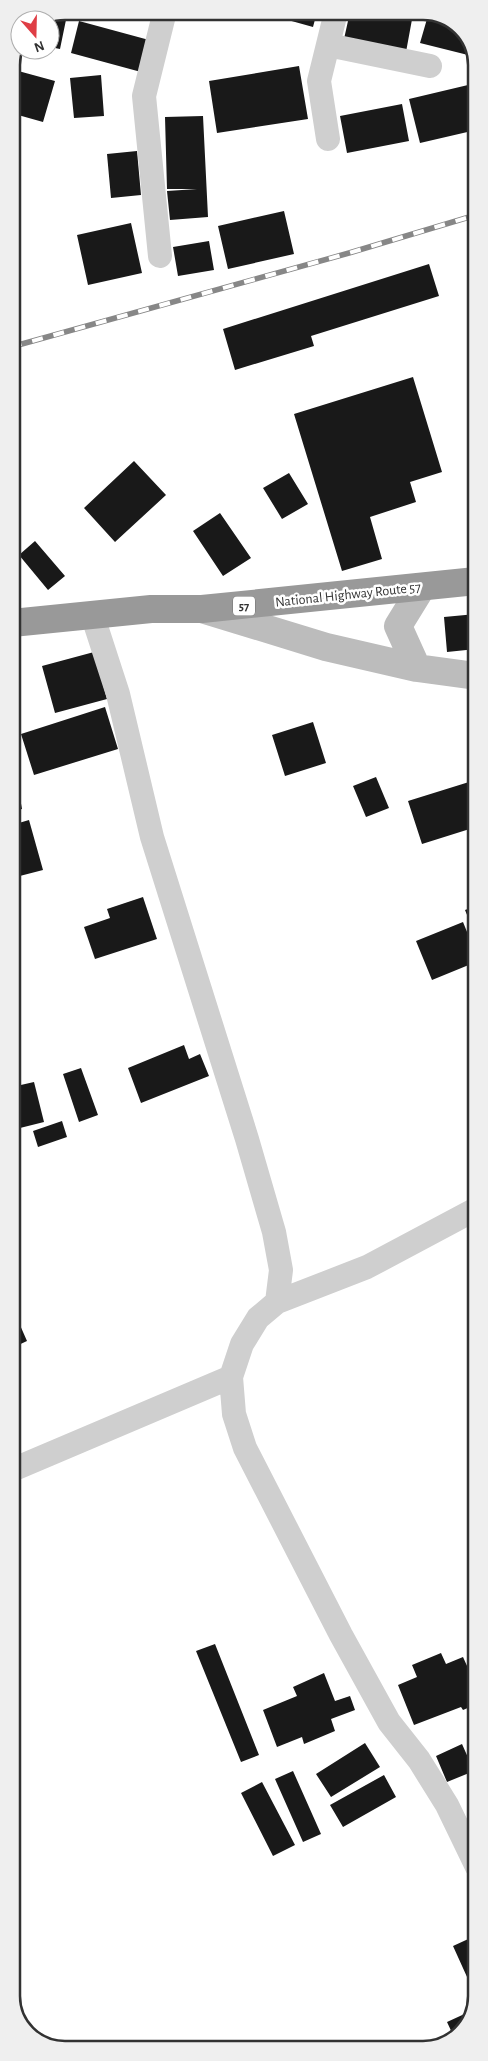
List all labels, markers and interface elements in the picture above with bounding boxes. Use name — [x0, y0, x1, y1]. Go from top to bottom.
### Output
north arrow — [10, 10, 60, 60]
text: N — [32, 38, 46, 55]
street label: National Highway Route 57 — [274, 580, 422, 610]
road number: 57 — [233, 596, 255, 616]

